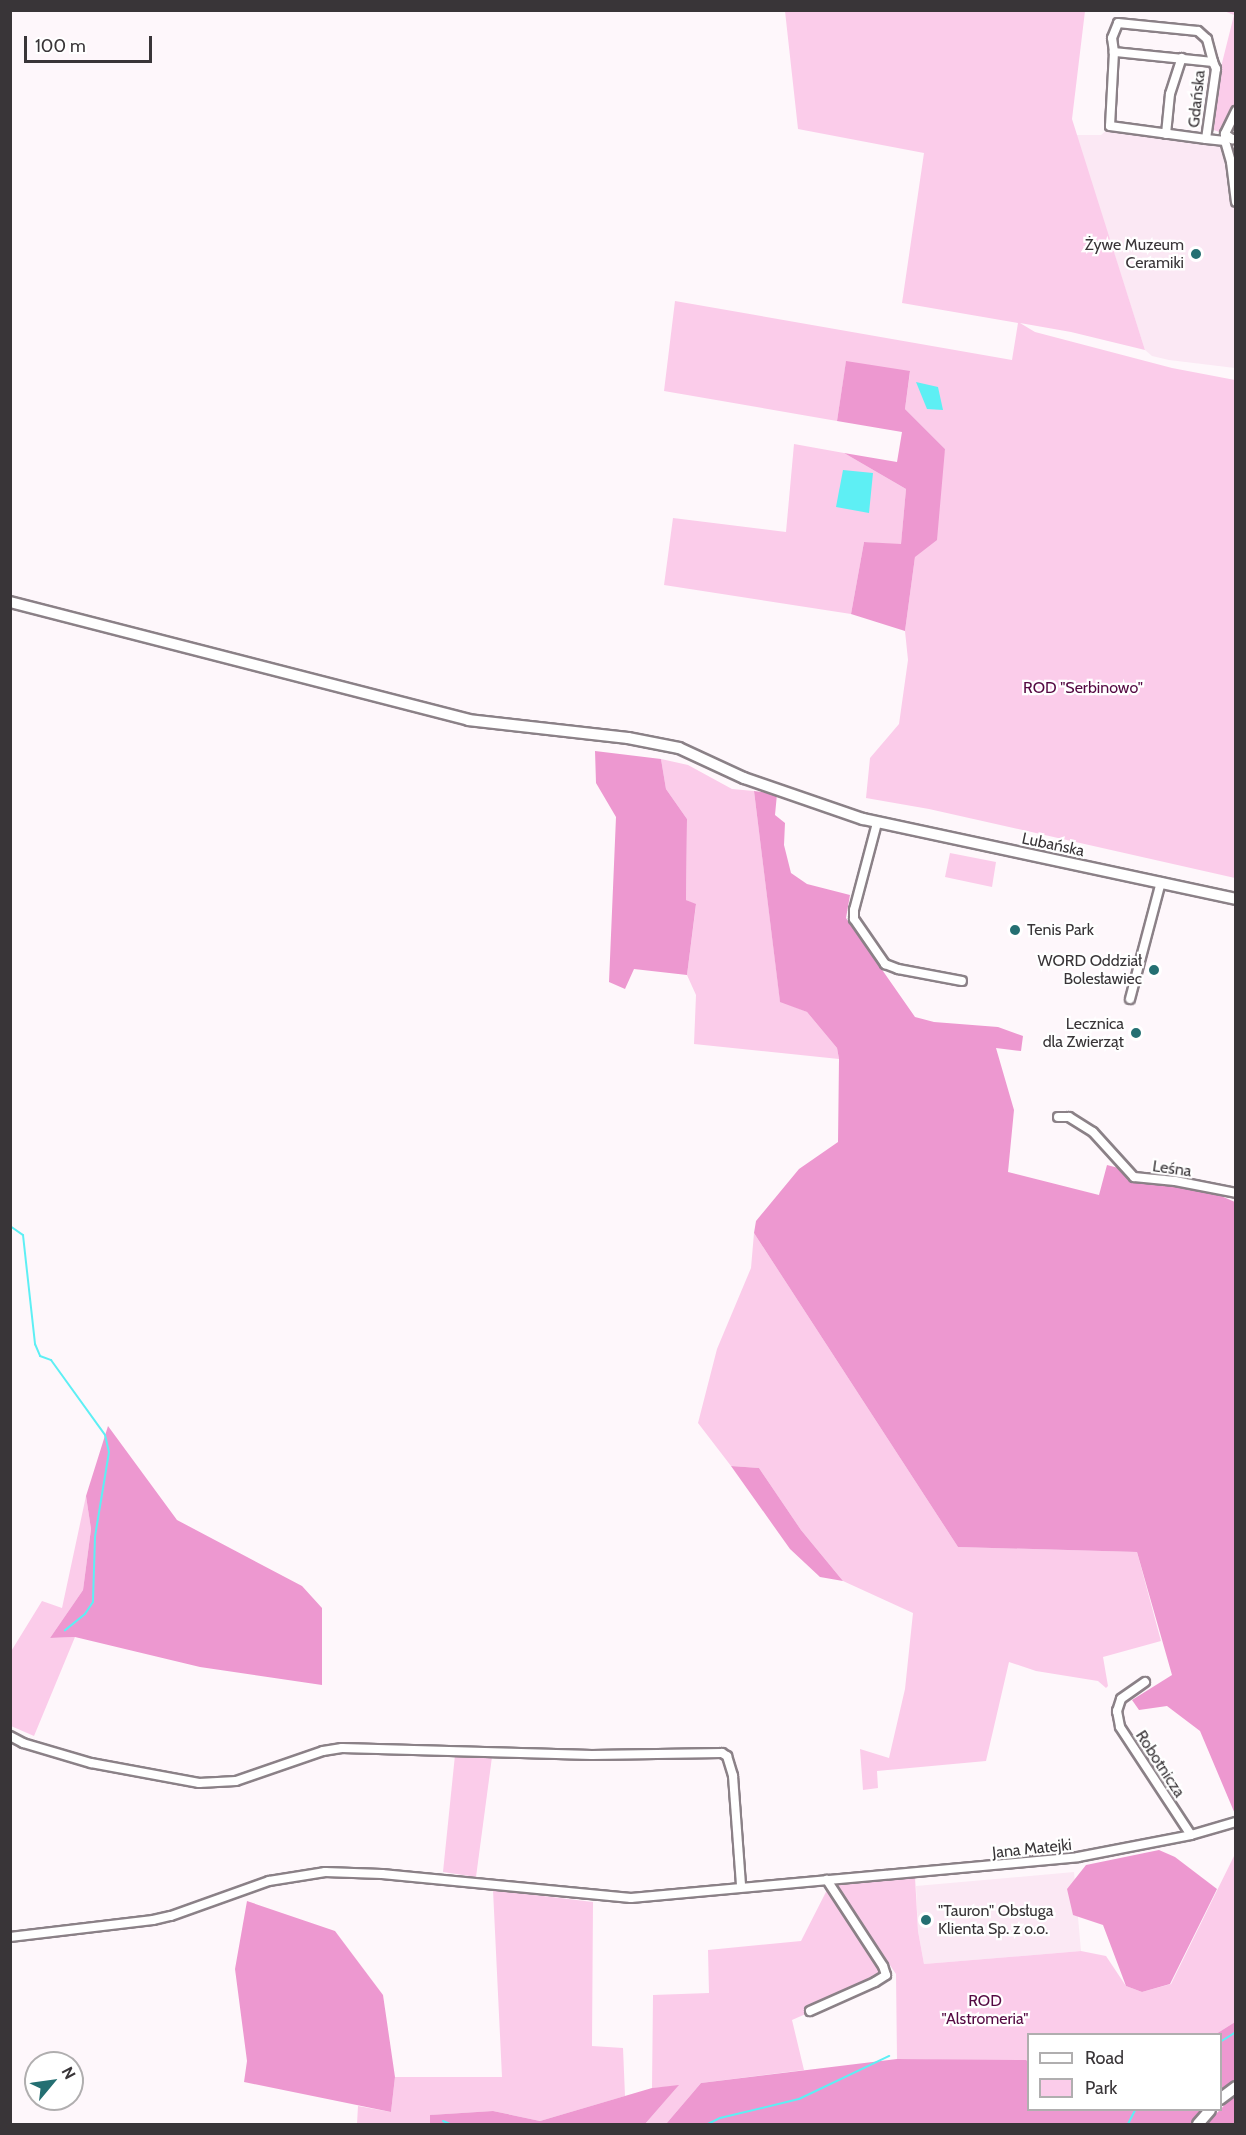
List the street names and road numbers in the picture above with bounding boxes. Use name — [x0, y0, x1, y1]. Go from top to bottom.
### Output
street label: Gdańska — [1184, 69, 1210, 129]
street label: Lubańska — [1020, 829, 1086, 861]
street label: Leśna — [1151, 1157, 1193, 1181]
street label: Robotnicza — [1131, 1727, 1189, 1801]
street label: Jana Matejki — [991, 1835, 1073, 1863]

